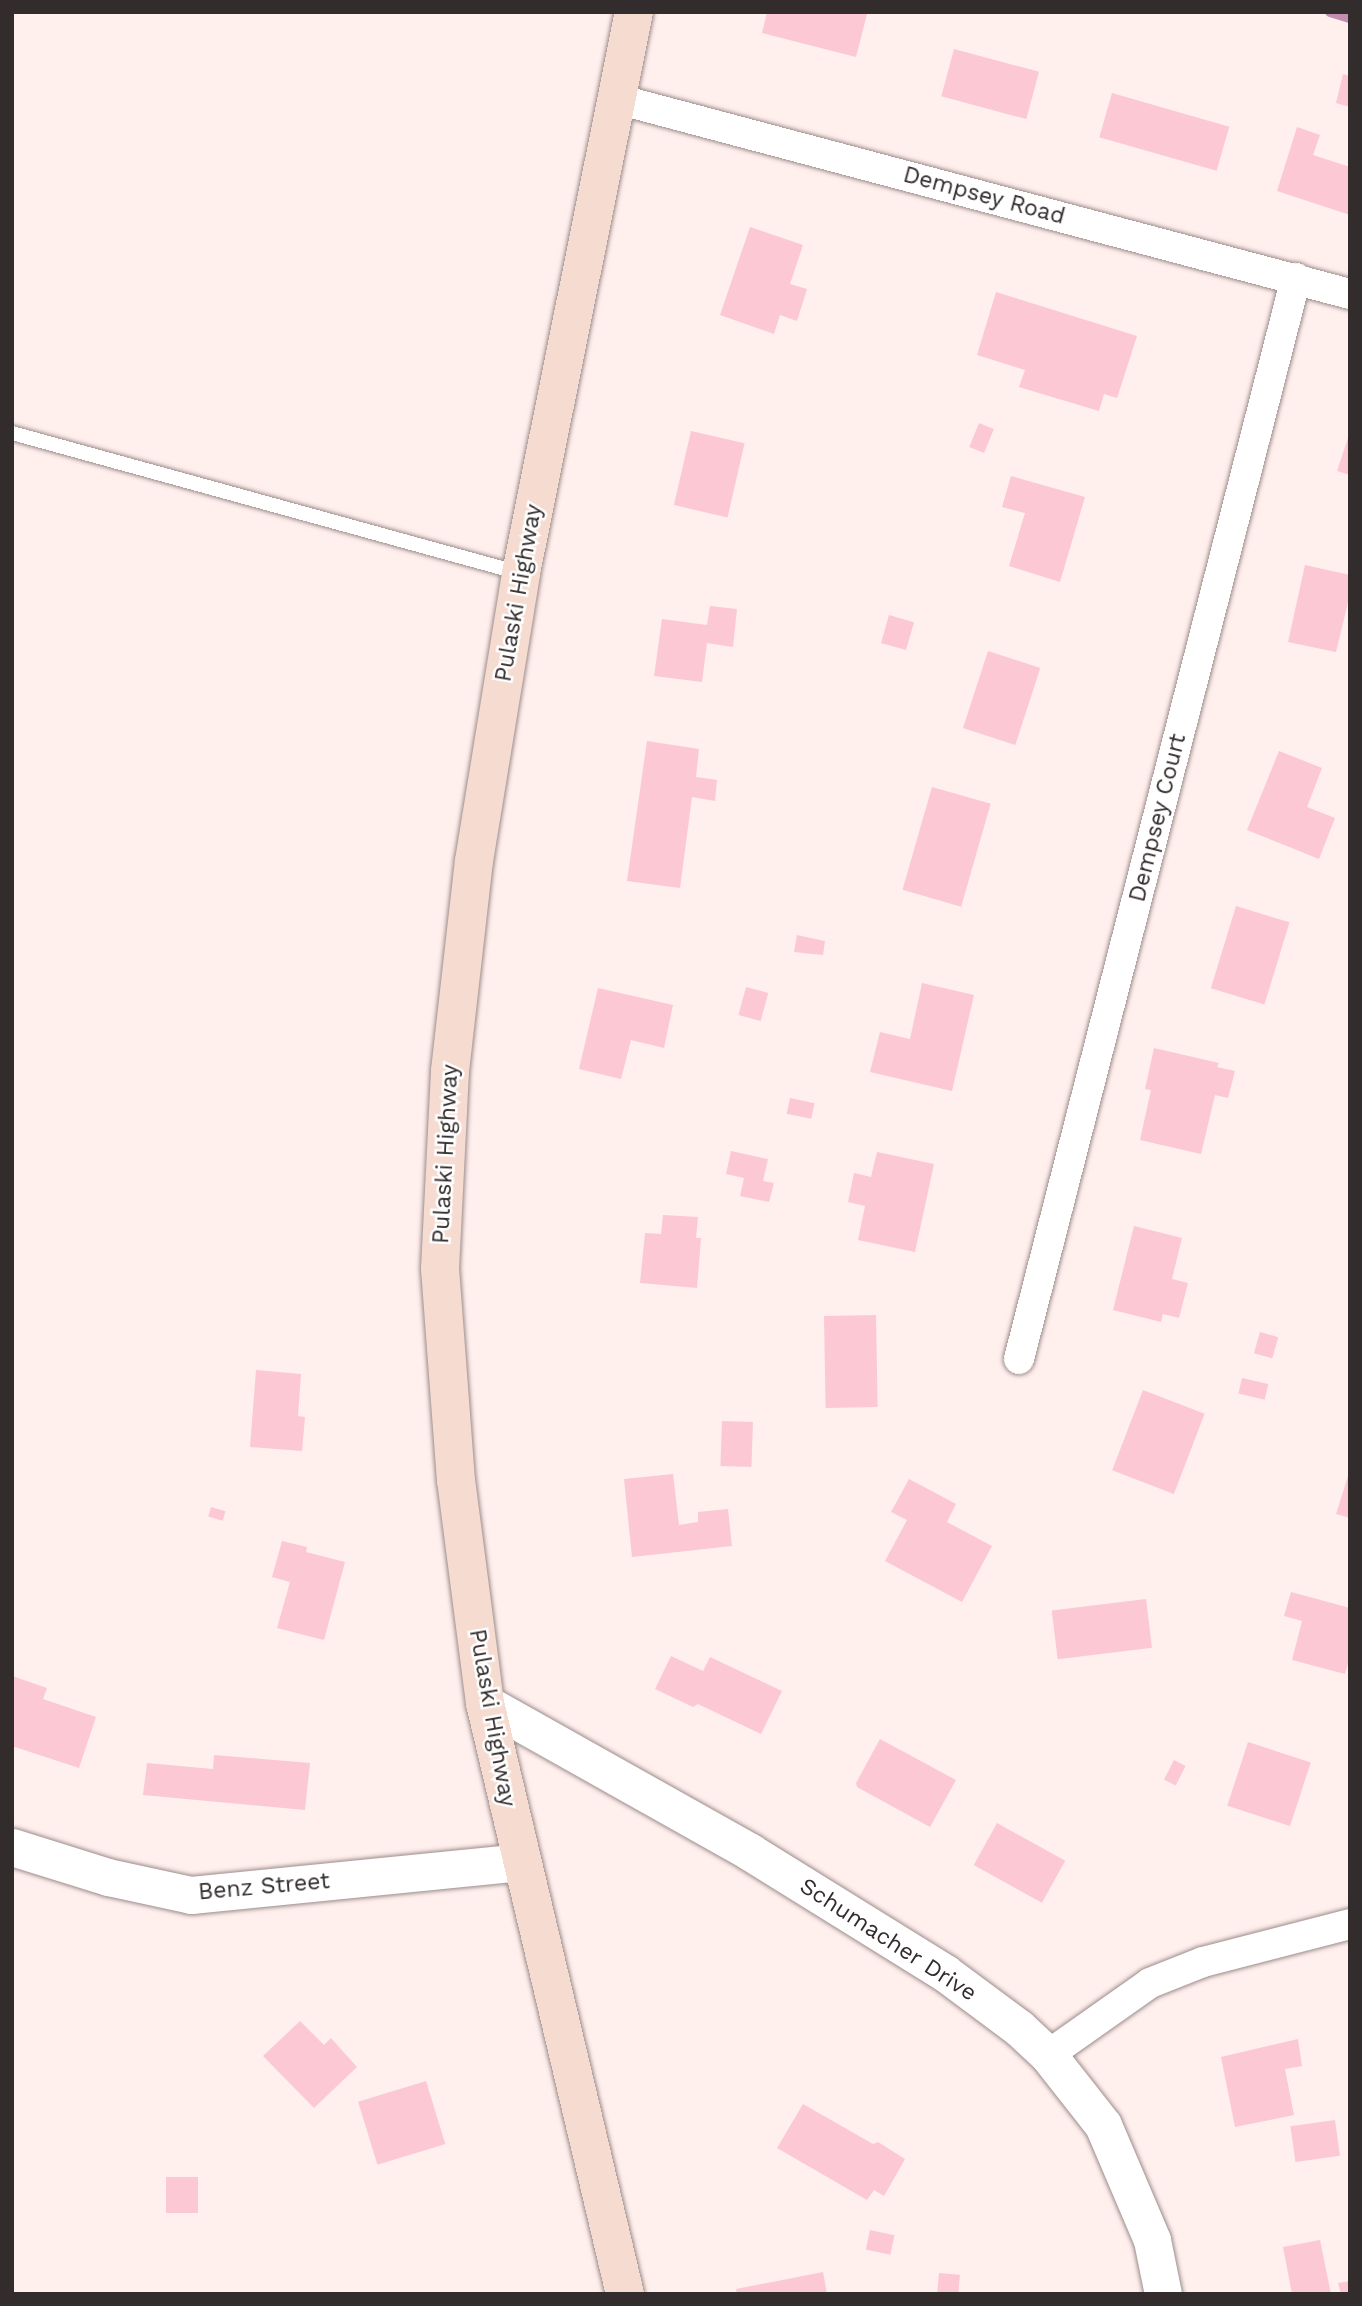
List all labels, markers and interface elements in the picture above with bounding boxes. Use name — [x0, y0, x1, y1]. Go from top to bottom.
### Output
street label: Dempsey Road — [900, 161, 1068, 231]
street label: Pulaski Highway — [490, 502, 548, 684]
street label: Dempsey Court — [1124, 731, 1192, 905]
street label: Pulaski Highway — [428, 1063, 464, 1245]
street label: Pulaski Highway — [463, 1627, 521, 1809]
street label: Benz Street — [197, 1868, 331, 1906]
street label: Schumacher Drive — [794, 1872, 982, 2008]

